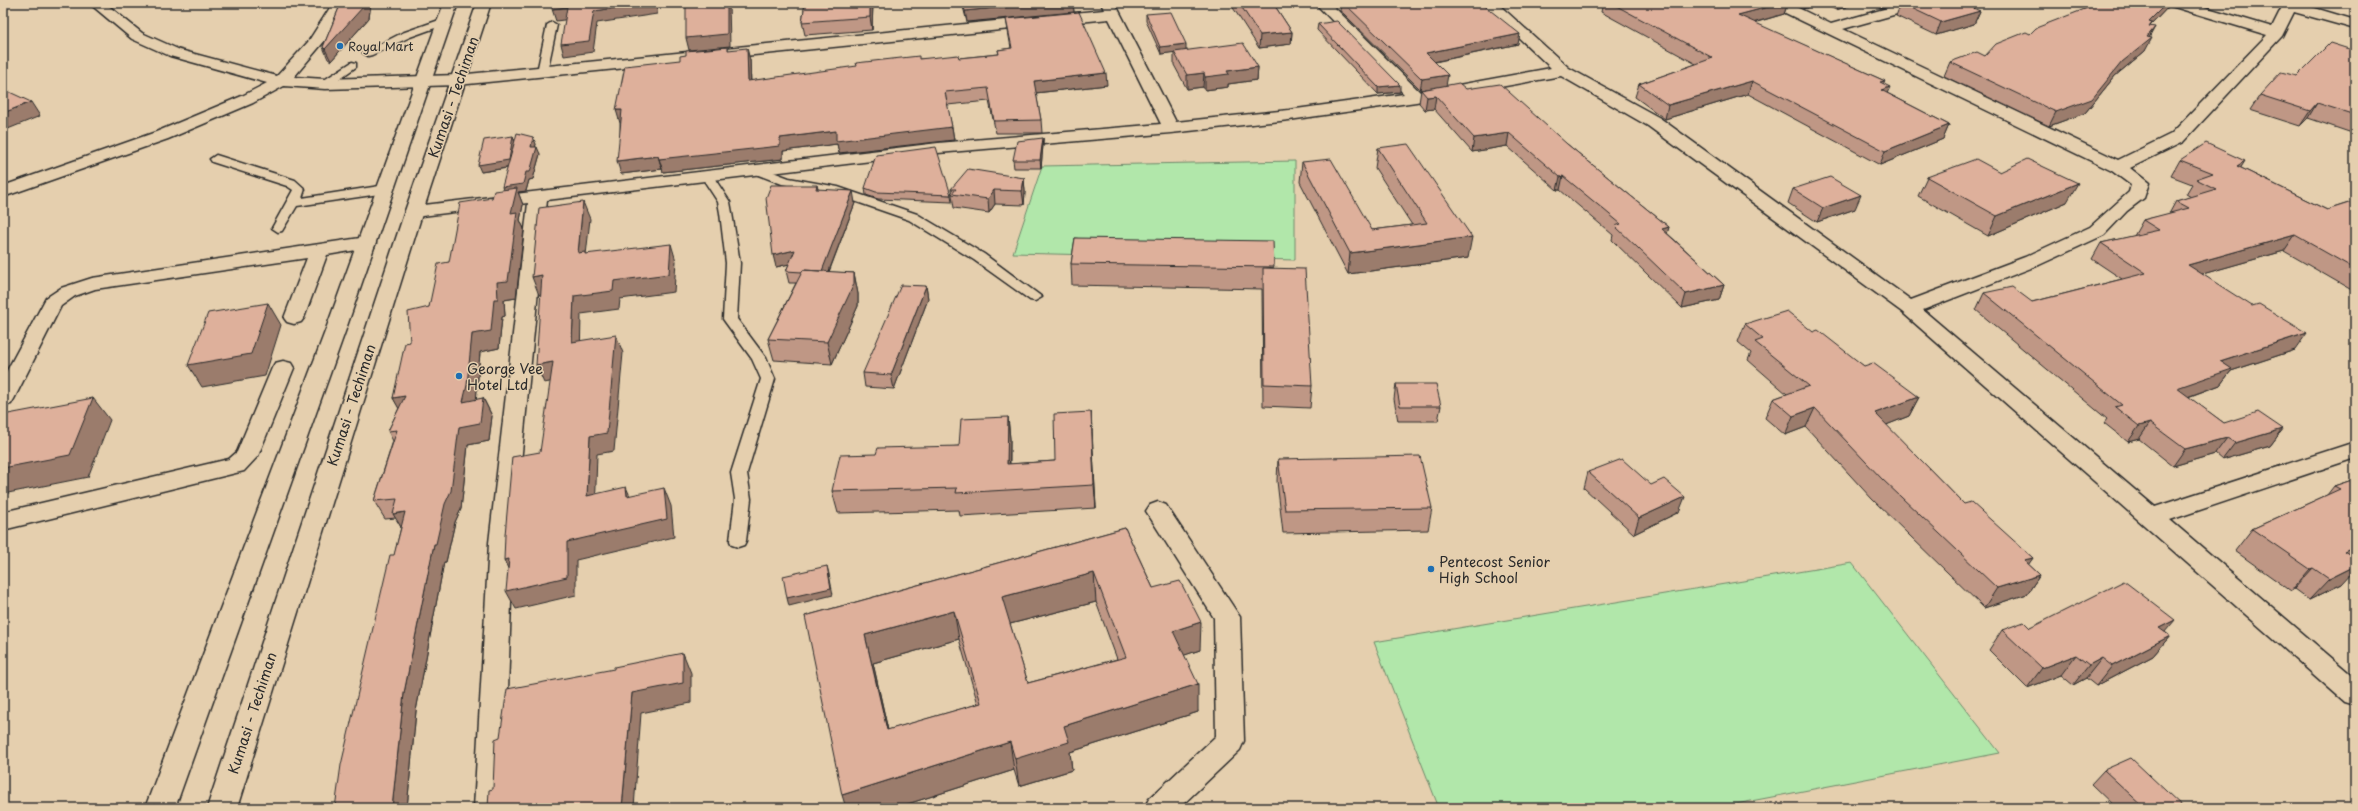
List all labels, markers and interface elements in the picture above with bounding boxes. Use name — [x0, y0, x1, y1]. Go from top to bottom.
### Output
street label: Kumasi - Techiman — [422, 34, 484, 160]
place label: Royal Mart — [348, 37, 414, 55]
marker: Royal Mart — [335, 41, 345, 51]
street label: Kumasi - Techiman — [321, 341, 381, 469]
place label: George Vee Hotel Ltd — [467, 358, 543, 395]
marker: George Vee Hotel Ltd — [454, 371, 464, 381]
place label: Pentecost Senior High School — [1439, 551, 1551, 588]
marker: Pentecost Senior High School — [1426, 564, 1436, 574]
street label: Kumasi - Techiman — [222, 649, 282, 777]

